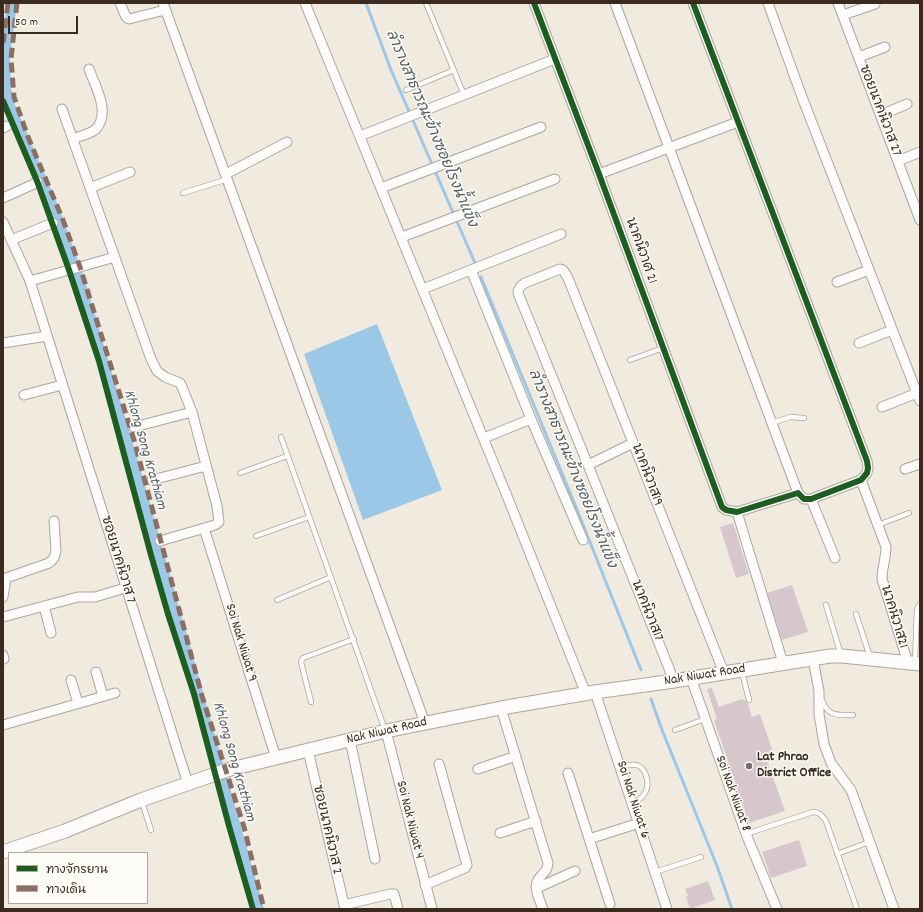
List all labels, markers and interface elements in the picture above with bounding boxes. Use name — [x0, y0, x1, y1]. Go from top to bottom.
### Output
scale bar — [10, 8, 80, 34]
text: 50 m — [15, 14, 38, 31]
water label: ลำรางสาธารณะข้างซอยโรงน้ำแข็ง — [380, 28, 480, 230]
street label: ซอยนาคนิวาส 27 — [854, 63, 904, 159]
street label: นาคนิวาศ 21 — [620, 216, 660, 286]
water label: ลำรางสาธารณะข้างซอยโรงน้ำแข็ง — [523, 367, 619, 571]
water label: Khlong Song Krathiam — [118, 388, 170, 512]
street label: นาคนิวาส19 — [626, 442, 666, 508]
street label: ซอยนาคนิวาส 7 — [96, 514, 138, 606]
street label: นาคนิวาส17 — [626, 578, 666, 644]
street label: นาคนิวาส21 — [875, 583, 911, 651]
street label: Soi Nak Niwat 9 — [220, 602, 260, 684]
street label: Nak Niwat Road — [663, 661, 747, 691]
water label: Khlong Song Krathiam — [207, 700, 259, 824]
street label: Nak Niwat Road — [345, 715, 429, 749]
place label: Lat Phrao District Office — [757, 750, 831, 782]
street label: Soi Nak Niwat 8 — [710, 754, 754, 834]
street label: Soi Nak Niwat 6 — [612, 759, 652, 841]
marker: Lat Phrao District Office — [744, 761, 754, 771]
street label: Soi Nak Niwat 4 — [391, 779, 427, 861]
street label: ซอยนาคนิวาส 2 — [308, 784, 344, 876]
legend — [8, 852, 148, 904]
text: ทางจักรยาน — [46, 862, 108, 879]
text: ทางเดิน — [46, 882, 86, 899]

